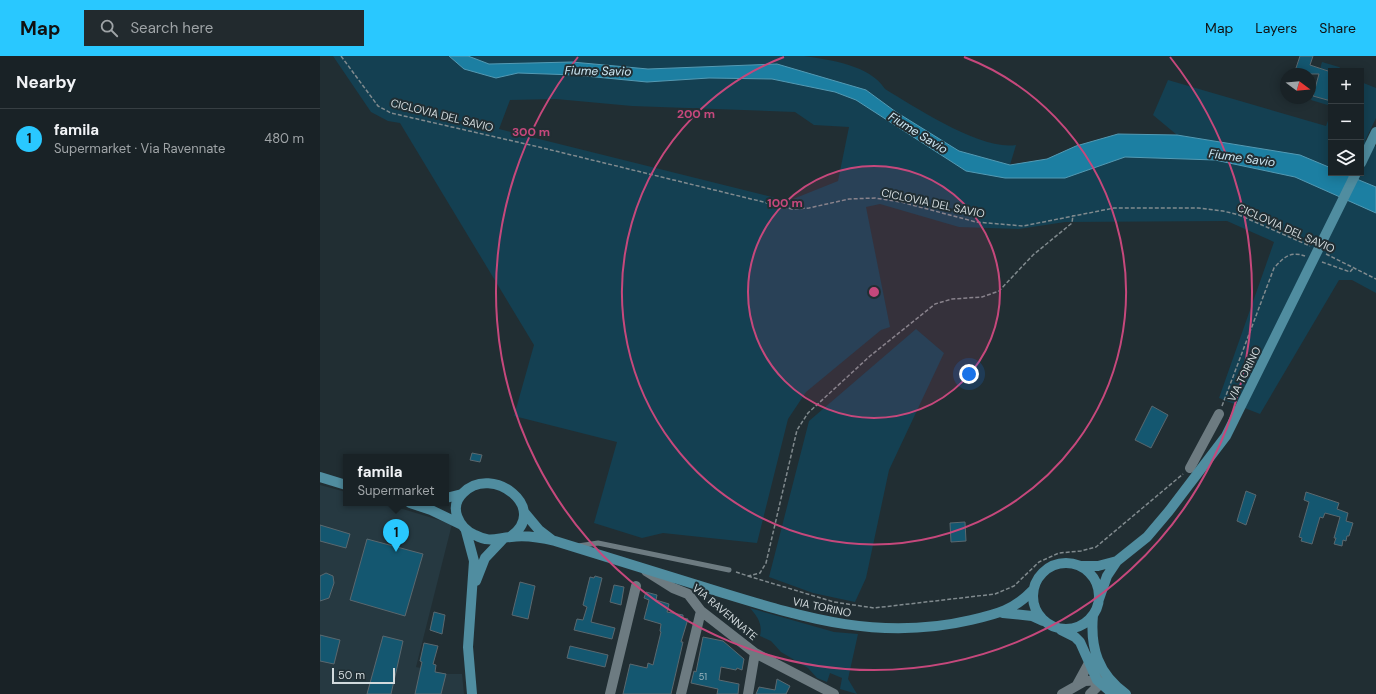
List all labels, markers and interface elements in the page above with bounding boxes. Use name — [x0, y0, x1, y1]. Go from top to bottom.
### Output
search box — [84, 10, 364, 46]
text: Map — [20, 16, 60, 41]
icon: search — [98, 17, 120, 39]
text: Search here — [130, 18, 213, 38]
text: Map — [1205, 19, 1233, 37]
text: Layers — [1255, 19, 1297, 37]
text: Share — [1319, 19, 1356, 37]
water label: Fiume Savio — [564, 62, 632, 80]
north arrow — [1280, 68, 1316, 104]
map controls — [1328, 68, 1364, 176]
button: + — [1328, 68, 1364, 104]
text: Nearby — [16, 71, 76, 93]
street label: CICLOVIA DEL SAVIO — [389, 95, 495, 135]
button: − — [1328, 104, 1364, 140]
text: 200 m — [677, 106, 715, 122]
water label: Fiume Savio — [885, 109, 951, 157]
text: famila — [54, 120, 99, 140]
text: 300 m — [512, 124, 550, 140]
text: 1 — [27, 130, 31, 147]
text: 480 m — [264, 130, 304, 147]
text: Supermarket · Via Ravennate — [54, 140, 225, 157]
button: layers — [1328, 140, 1364, 176]
water label: Fiume Savio — [1208, 145, 1276, 171]
street label: CICLOVIA DEL SAVIO — [880, 185, 986, 221]
text: 100 m — [767, 195, 803, 211]
street label: CICLOVIA DEL SAVIO — [1235, 200, 1337, 256]
centre of rings — [867, 285, 881, 299]
street label: VIA TORINO — [1224, 344, 1264, 404]
your location — [959, 364, 979, 384]
popup — [343, 454, 449, 506]
text: famila — [357, 462, 403, 482]
text: Supermarket — [357, 482, 435, 499]
pin: 1 — [383, 519, 409, 552]
street label: VIA RAVENNATE — [690, 581, 760, 643]
street label: VIA TORINO — [791, 594, 853, 620]
scale bar — [332, 666, 395, 685]
text: 50 m — [338, 668, 365, 682]
house number: 51 — [699, 671, 707, 683]

